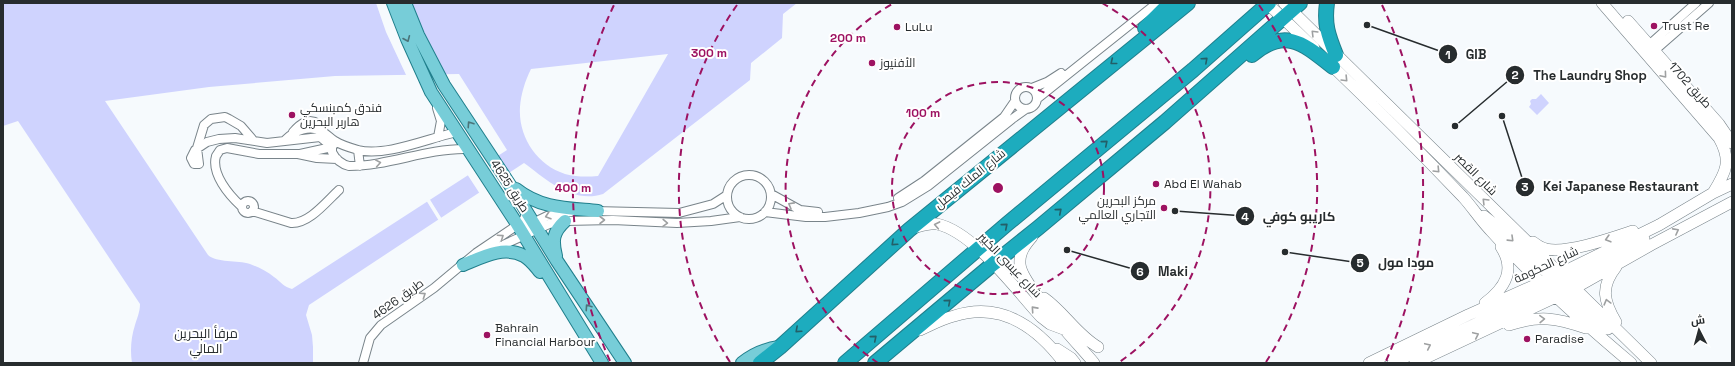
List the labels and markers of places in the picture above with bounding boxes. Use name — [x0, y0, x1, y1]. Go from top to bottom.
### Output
place label: Trust Re — [1662, 18, 1709, 34]
place label: LuLu — [905, 19, 933, 35]
marker: Trust Re — [1649, 21, 1659, 31]
marker: LuLu — [892, 22, 902, 32]
callout: GIB — [1438, 42, 1495, 67]
place label: الأفنيوز — [879, 55, 915, 71]
marker: الأفنيوز — [867, 58, 877, 68]
callout: The Laundry Shop — [1505, 63, 1654, 88]
place label: فندق كمبنسكي هاربر البحرين — [300, 100, 382, 130]
marker: فندق كمبنسكي هاربر البحرين — [287, 110, 297, 120]
callout: Kei Japanese Restaurant — [1515, 174, 1707, 199]
place label: Abd El Wahab — [1164, 176, 1242, 192]
marker: Abd El Wahab — [1151, 179, 1161, 189]
centre of rings — [991, 181, 1005, 195]
place label: مركز البحرين التجاري العالمي — [1078, 193, 1156, 225]
marker: مركز البحرين التجاري العالمي — [1159, 203, 1169, 213]
callout: كاريبو كوفي — [1235, 204, 1344, 229]
callout: مودا مول — [1350, 250, 1442, 275]
callout: Maki — [1130, 259, 1196, 284]
place label: Bahrain Financial Harbour — [495, 320, 596, 350]
marker: Bahrain Financial Harbour — [482, 330, 492, 340]
place label: Paradise — [1535, 331, 1584, 347]
marker: Paradise — [1522, 334, 1532, 344]

